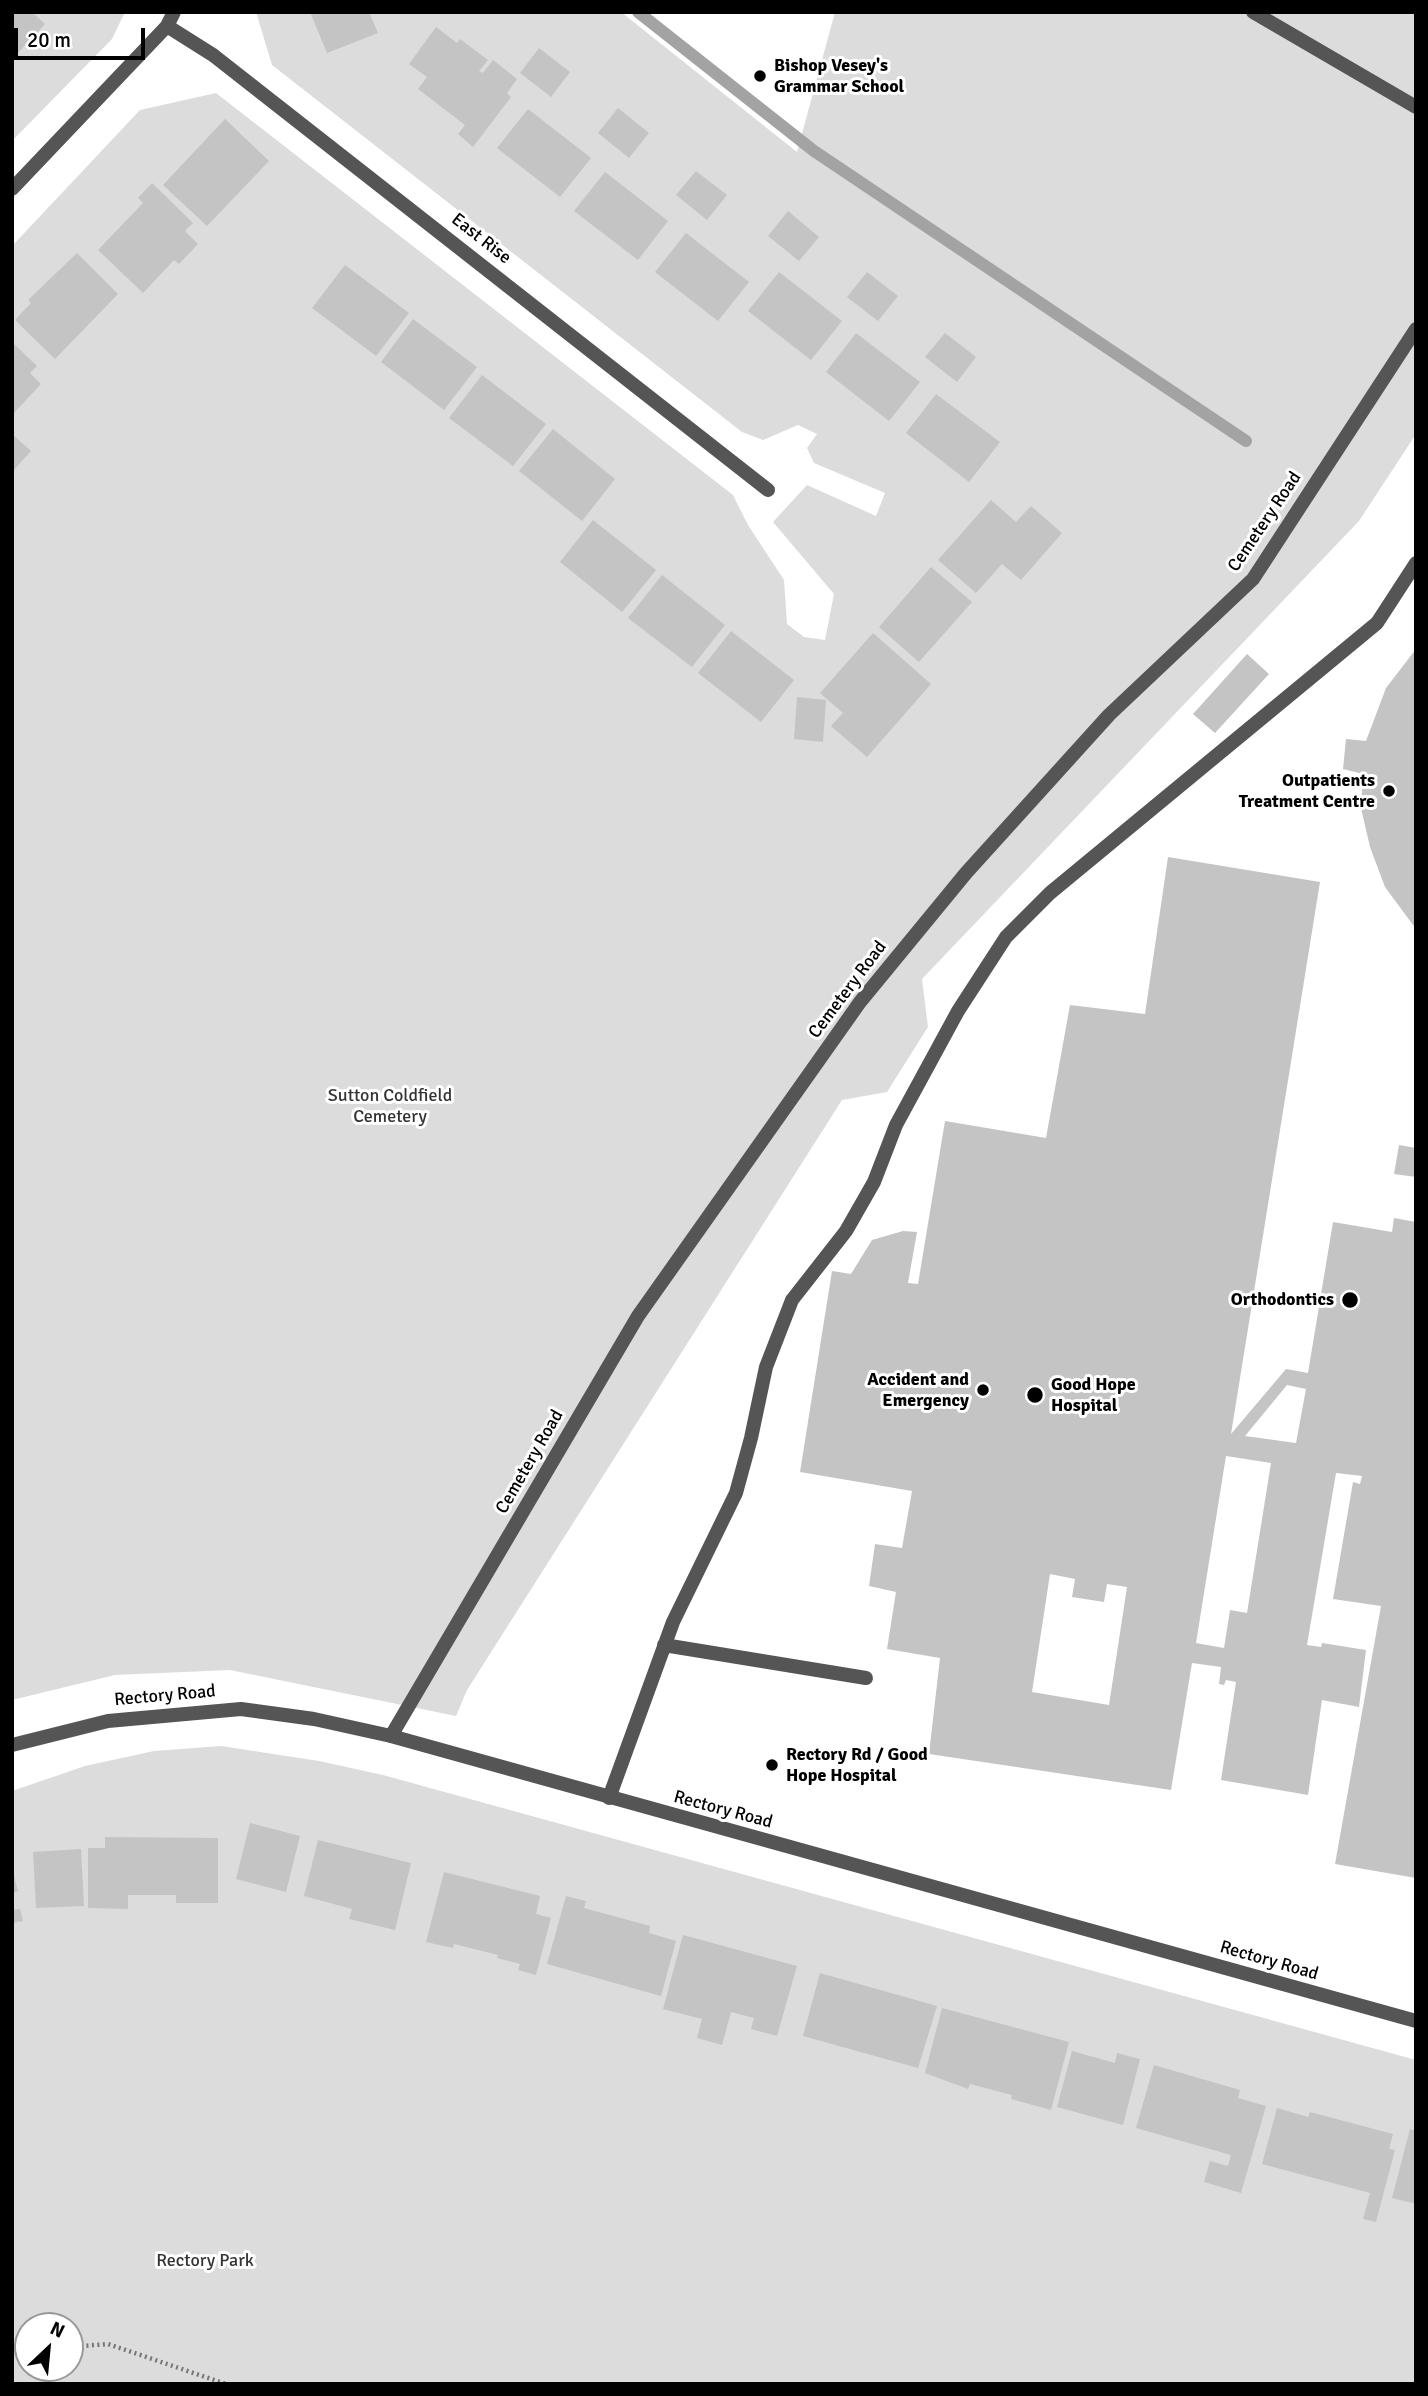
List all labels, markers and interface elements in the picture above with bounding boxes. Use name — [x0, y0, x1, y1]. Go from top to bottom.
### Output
scale bar — [18, 14, 149, 58]
text: 20 m — [27, 27, 71, 53]
place label: Bishop Vesey's Grammar School — [774, 55, 904, 98]
marker: Bishop Vesey's Grammar School — [752, 68, 768, 84]
street label: East Rise — [447, 209, 515, 269]
street label: Cemetery Road — [1224, 468, 1306, 576]
place label: Outpatients Treatment Centre — [1239, 770, 1375, 812]
marker: Outpatients Treatment Centre — [1381, 783, 1397, 799]
street label: Cemetery Road — [804, 937, 892, 1043]
park label: Sutton Coldfield Cemetery — [328, 1085, 452, 1128]
place label: Orthodontics — [1231, 1289, 1334, 1311]
marker: Orthodontics — [1340, 1290, 1360, 1310]
place label: Accident and Emergency — [867, 1369, 969, 1412]
place label: Good Hope Hospital — [1051, 1374, 1136, 1416]
marker: Accident and Emergency — [975, 1382, 991, 1398]
marker: Good Hope Hospital — [1025, 1385, 1045, 1405]
street label: Cemetery Road — [492, 1406, 568, 1518]
street label: Rectory Road — [113, 1681, 217, 1711]
place label: Rectory Rd / Good Hope Hospital — [786, 1744, 928, 1786]
marker: Rectory Rd / Good Hope Hospital — [764, 1757, 780, 1773]
street label: Rectory Road — [671, 1786, 775, 1834]
street label: Rectory Road — [1217, 1937, 1321, 1985]
park label: Rectory Park — [156, 2250, 254, 2272]
north arrow — [14, 2312, 84, 2382]
text: N — [46, 2316, 69, 2344]

